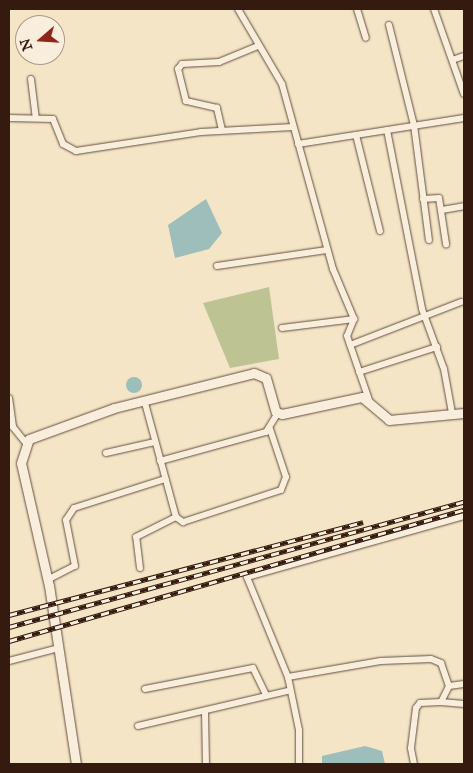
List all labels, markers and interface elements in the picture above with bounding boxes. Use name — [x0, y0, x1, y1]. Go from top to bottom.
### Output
north arrow — [15, 15, 65, 65]
text: N — [16, 36, 36, 53]

